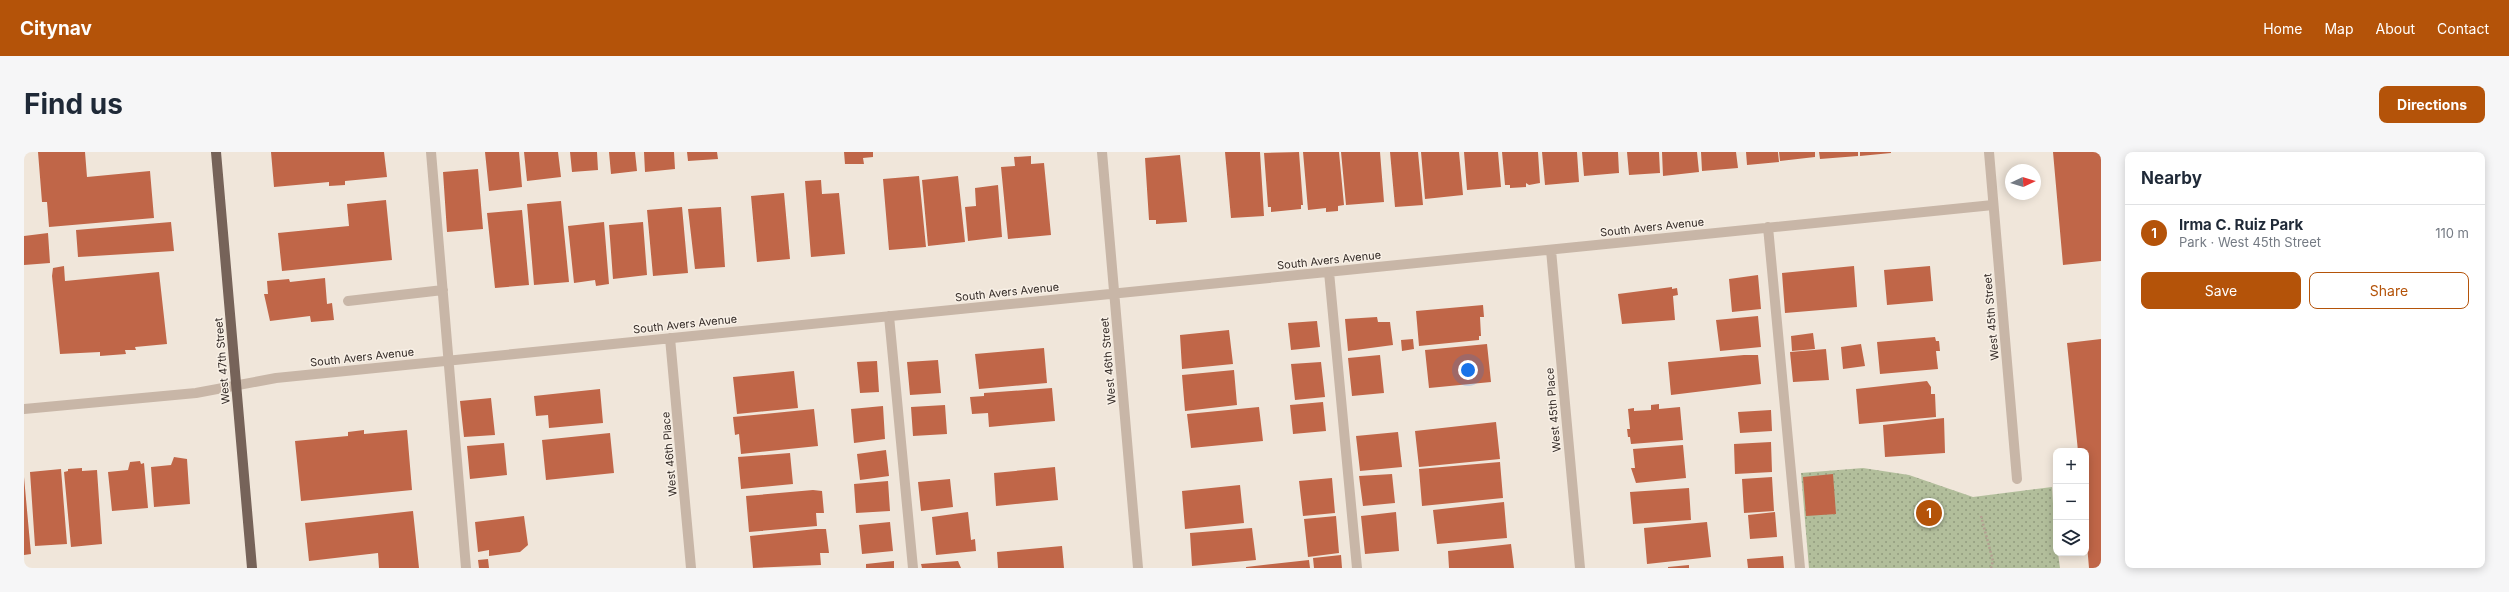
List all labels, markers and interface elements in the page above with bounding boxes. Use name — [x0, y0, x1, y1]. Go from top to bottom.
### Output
text: Citynav — [20, 17, 92, 40]
text: Home — [2263, 20, 2302, 37]
text: Map — [2324, 20, 2354, 37]
text: About — [2376, 20, 2415, 37]
text: Contact — [2437, 20, 2489, 37]
button: Directions — [2379, 86, 2485, 123]
text: Find us — [24, 87, 123, 121]
north arrow — [2005, 164, 2041, 200]
text: Nearby — [2141, 168, 2202, 188]
street label: South Avers Avenue — [1599, 215, 1705, 239]
text: Irma C. Ruiz Park — [2179, 215, 2303, 234]
text: 1 — [2151, 225, 2157, 241]
text: 110 m — [2435, 225, 2469, 241]
text: Park · West 45th Street — [2179, 234, 2321, 250]
street label: South Avers Avenue — [1276, 248, 1382, 272]
button: Save — [2141, 272, 2301, 309]
button: Share — [2309, 272, 2469, 309]
street label: West 45th Street — [1980, 273, 2002, 361]
street label: South Avers Avenue — [954, 280, 1060, 304]
street label: South Avers Avenue — [632, 312, 738, 336]
street label: West 46th Street — [1097, 316, 1119, 405]
street label: West 47th Street — [211, 317, 233, 405]
street label: South Avers Avenue — [309, 345, 415, 369]
your location — [1458, 360, 1478, 380]
street label: West 45th Place — [1542, 367, 1564, 453]
street label: West 46th Place — [658, 411, 680, 497]
map controls — [2053, 448, 2089, 556]
button: + — [2053, 448, 2089, 484]
button: − — [2053, 484, 2089, 520]
pin: 1 — [1916, 498, 1942, 528]
button: layers — [2053, 520, 2089, 556]

